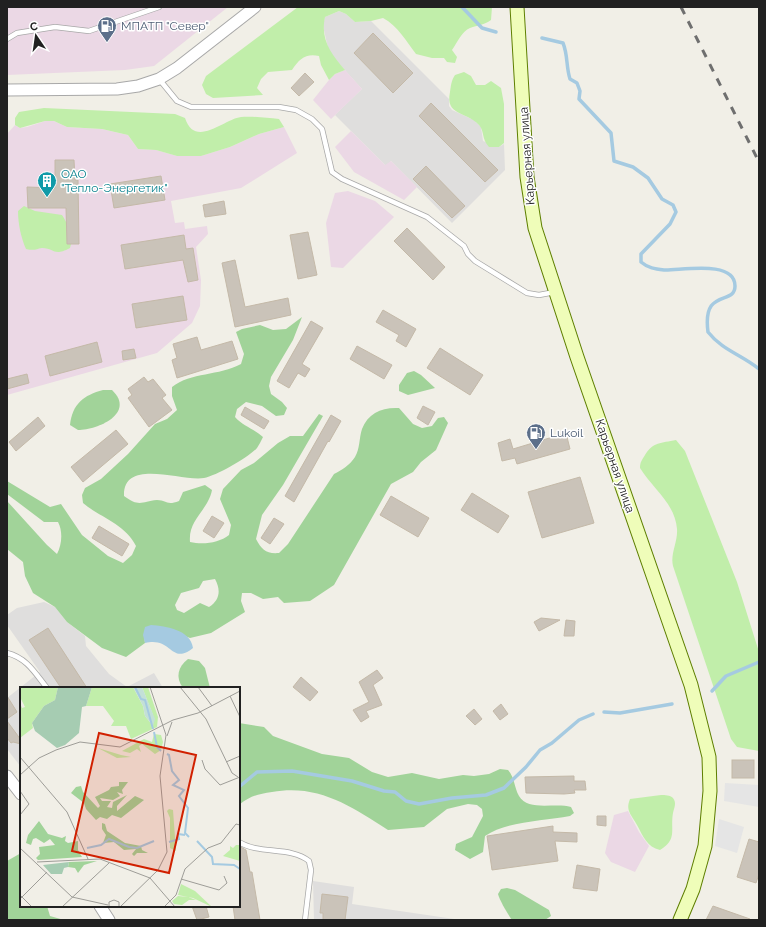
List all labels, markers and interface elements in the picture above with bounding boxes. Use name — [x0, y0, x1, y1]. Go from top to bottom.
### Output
fuel station icon: МПАТП "Север" — [96, 15, 118, 43]
north arrow — [16, 16, 56, 56]
text: С — [29, 19, 39, 34]
place label: МПАТП "Север" — [121, 19, 209, 33]
street label: Карьерная улица — [517, 106, 537, 206]
place label: ОАО "Тепло-Энергетик" — [61, 167, 168, 195]
building icon: ОАО "Тепло-Энергетик" — [36, 170, 58, 198]
street label: Карьерная улица — [592, 417, 638, 515]
fuel station icon: Lukoil — [525, 422, 547, 450]
place label: Lukoil — [550, 426, 584, 440]
inset map — [20, 687, 240, 907]

